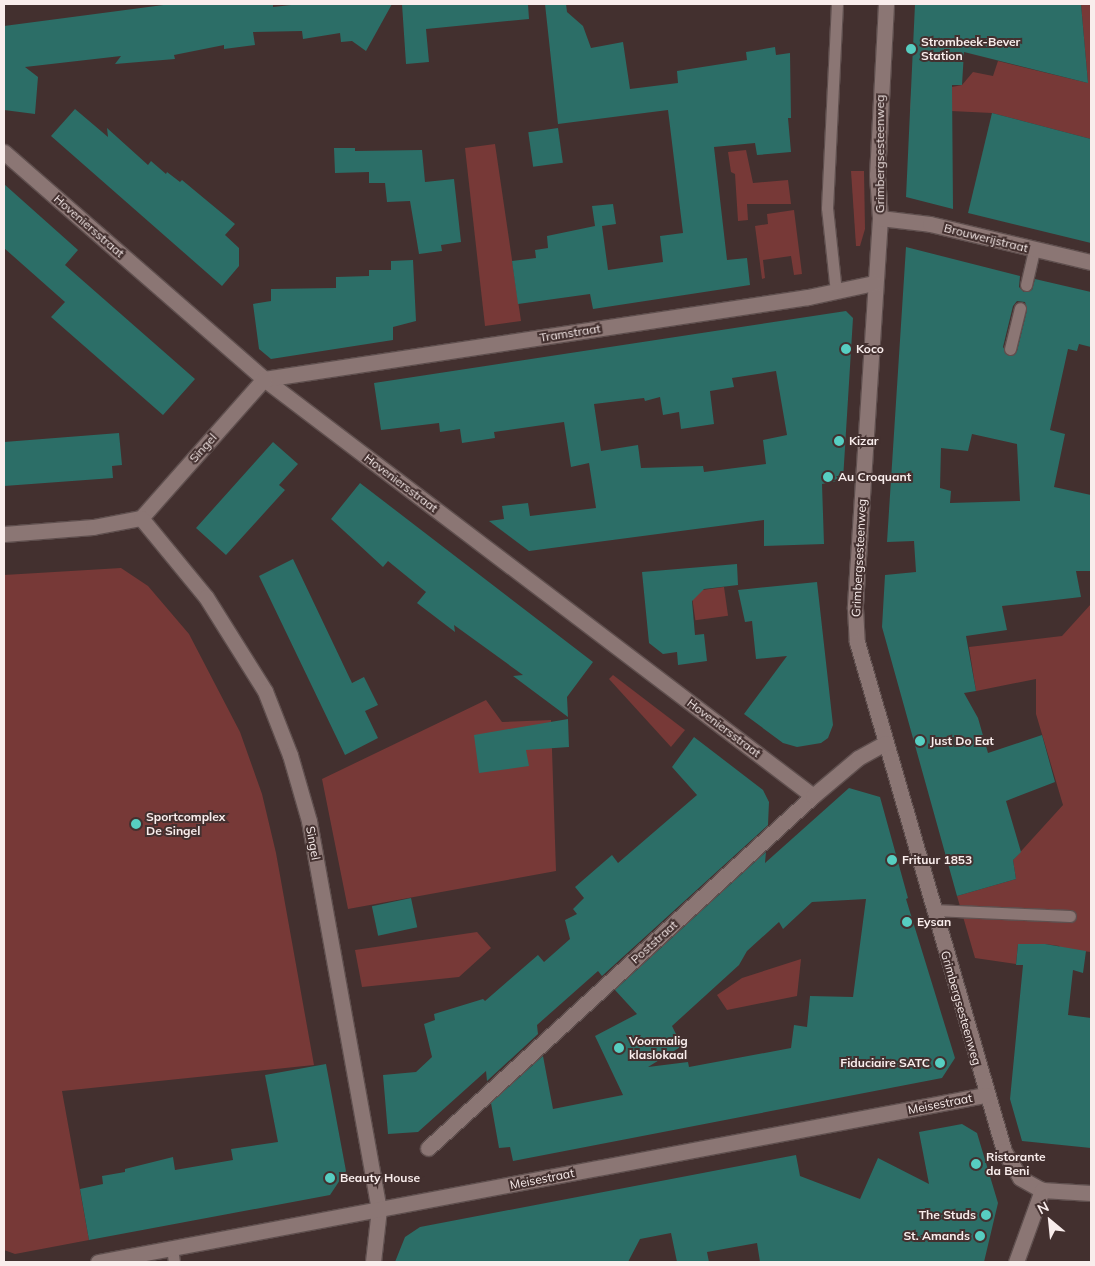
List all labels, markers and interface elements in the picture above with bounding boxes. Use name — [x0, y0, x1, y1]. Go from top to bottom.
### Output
place label: Strombeek-Bever Station — [921, 35, 1020, 63]
marker: Strombeek-Bever Station — [905, 43, 917, 55]
street label: Grimbergsesteenweg — [873, 95, 887, 213]
street label: Hoveniersstraat — [51, 192, 127, 260]
street label: Brouwerijstraat — [942, 221, 1030, 255]
street label: Tramstraat — [539, 321, 601, 345]
place label: Koco — [856, 342, 884, 356]
marker: Koco — [840, 343, 852, 355]
street label: Singel — [186, 431, 220, 465]
place label: Kizar — [849, 434, 879, 448]
marker: Kizar — [833, 435, 845, 447]
street label: Hoveniersstraat — [361, 451, 441, 515]
place label: Au Croquant — [838, 470, 911, 484]
marker: Au Croquant — [822, 471, 834, 483]
street label: Grimbergsesteenweg — [849, 499, 869, 617]
street label: Hoveniersstraat — [684, 696, 764, 760]
place label: Just Do Eat — [930, 734, 994, 748]
marker: Just Do Eat — [914, 735, 926, 747]
place label: Sportcomplex De Singel — [146, 810, 225, 838]
marker: Sportcomplex De Singel — [130, 818, 142, 830]
street label: Singel — [303, 825, 323, 861]
place label: Frituur 1853 — [902, 853, 972, 867]
marker: Frituur 1853 — [886, 854, 898, 866]
place label: Eysan — [917, 915, 951, 929]
marker: Eysan — [901, 916, 913, 928]
street label: Poststraat — [628, 917, 680, 967]
street label: Grimbergsesteenweg — [938, 949, 984, 1067]
place label: Voormalig klaslokaal — [629, 1034, 688, 1062]
marker: Voormalig klaslokaal — [613, 1042, 625, 1054]
place label: Fiduciaire SATC — [840, 1056, 930, 1070]
marker: Fiduciaire SATC — [934, 1057, 946, 1069]
street label: Meisestraat — [907, 1091, 973, 1117]
place label: Ristorante da Beni — [986, 1150, 1045, 1178]
marker: Ristorante da Beni — [970, 1158, 982, 1170]
street label: Meisestraat — [509, 1166, 575, 1192]
place label: Beauty House — [340, 1171, 420, 1185]
marker: Beauty House — [324, 1172, 336, 1184]
north arrow — [1025, 1196, 1075, 1246]
text: N — [1034, 1197, 1052, 1218]
place label: The Studs — [919, 1208, 976, 1222]
marker: The Studs — [980, 1209, 992, 1221]
place label: St. Amands — [903, 1229, 970, 1243]
marker: St. Amands — [974, 1230, 986, 1242]

